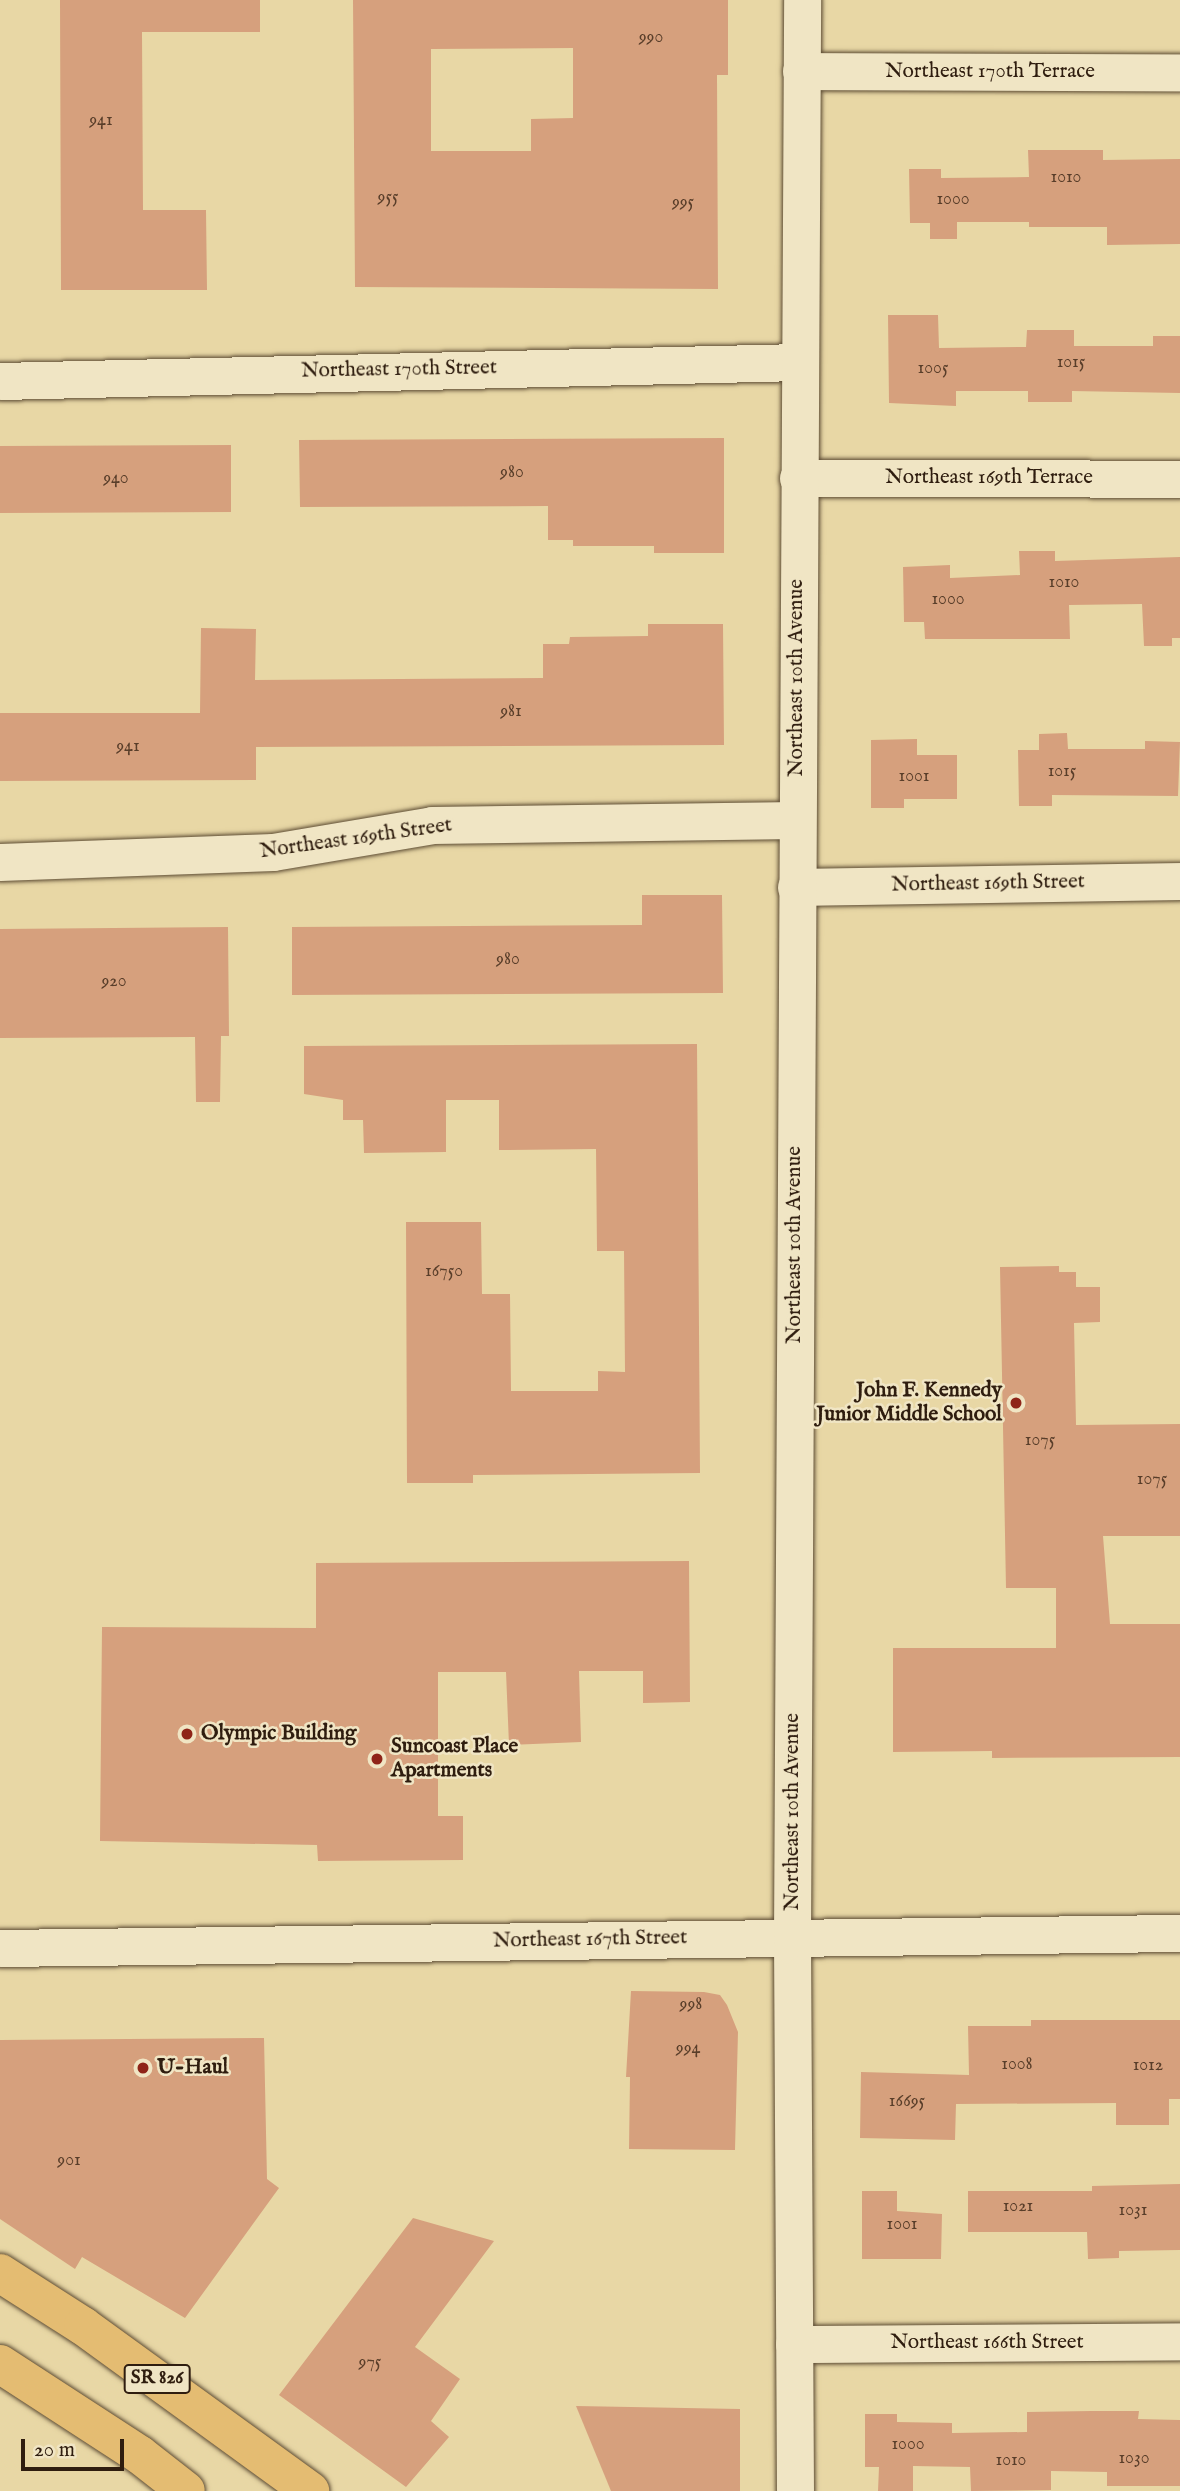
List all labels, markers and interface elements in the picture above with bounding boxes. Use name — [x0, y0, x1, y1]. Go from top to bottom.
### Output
house number: 990 — [639, 27, 663, 49]
street label: Northeast 170th Terrace — [885, 59, 1095, 85]
house number: 941 — [89, 110, 113, 132]
house number: 1010 — [1051, 167, 1081, 189]
house number: 955 — [378, 187, 398, 209]
house number: 1000 — [936, 189, 970, 211]
house number: 995 — [672, 192, 694, 214]
house number: 1015 — [1057, 352, 1085, 374]
street label: Northeast 170th Street — [301, 356, 497, 384]
house number: 1005 — [918, 358, 948, 380]
house number: 980 — [500, 462, 524, 484]
street label: Northeast 169th Terrace — [885, 465, 1093, 491]
house number: 940 — [103, 468, 129, 490]
house number: 1010 — [1049, 572, 1079, 594]
street label: Northeast 10th Avenue — [784, 579, 810, 777]
house number: 1000 — [931, 589, 965, 611]
house number: 981 — [500, 701, 522, 723]
house number: 941 — [116, 736, 140, 758]
house number: 1015 — [1048, 761, 1076, 783]
house number: 1001 — [899, 766, 929, 788]
street label: Northeast 169th Street — [258, 813, 454, 865]
street label: Northeast 169th Street — [891, 870, 1085, 898]
house number: 980 — [496, 949, 520, 971]
house number: 920 — [101, 971, 127, 993]
street label: Northeast 10th Avenue — [782, 1146, 808, 1344]
house number: 16750 — [425, 1261, 463, 1283]
place label: John F. Kennedy Junior Middle School — [816, 1378, 1002, 1428]
marker: John F. Kennedy Junior Middle School — [1008, 1395, 1024, 1411]
house number: 1075 — [1025, 1430, 1055, 1452]
house number: 1075 — [1137, 1469, 1167, 1491]
street label: Northeast 10th Avenue — [780, 1713, 806, 1911]
place label: Olympic Building — [201, 1721, 356, 1747]
marker: Olympic Building — [179, 1726, 195, 1742]
place label: Suncoast Place Apartments — [391, 1734, 518, 1784]
marker: Suncoast Place Apartments — [369, 1751, 385, 1767]
street label: Northeast 167th Street — [493, 1926, 687, 1954]
house number: 998 — [680, 1994, 702, 2016]
house number: 994 — [676, 2038, 700, 2060]
house number: 1008 — [1001, 2054, 1033, 2076]
place label: U-Haul — [157, 2055, 228, 2081]
house number: 1012 — [1133, 2055, 1163, 2077]
marker: U-Haul — [135, 2060, 151, 2076]
house number: 16695 — [889, 2091, 925, 2113]
house number: 901 — [57, 2150, 81, 2172]
house number: 1021 — [1003, 2196, 1033, 2218]
house number: 1031 — [1119, 2200, 1147, 2222]
house number: 1001 — [887, 2214, 917, 2236]
street label: Northeast 166th Street — [890, 2330, 1084, 2356]
house number: 975 — [359, 2352, 381, 2374]
road number: SR 826 — [122, 2364, 192, 2394]
scale bar — [24, 2424, 128, 2468]
house number: 1000 — [891, 2434, 925, 2456]
text: 20 m — [34, 2437, 75, 2464]
house number: 1030 — [1118, 2448, 1150, 2470]
house number: 1010 — [996, 2450, 1026, 2472]

